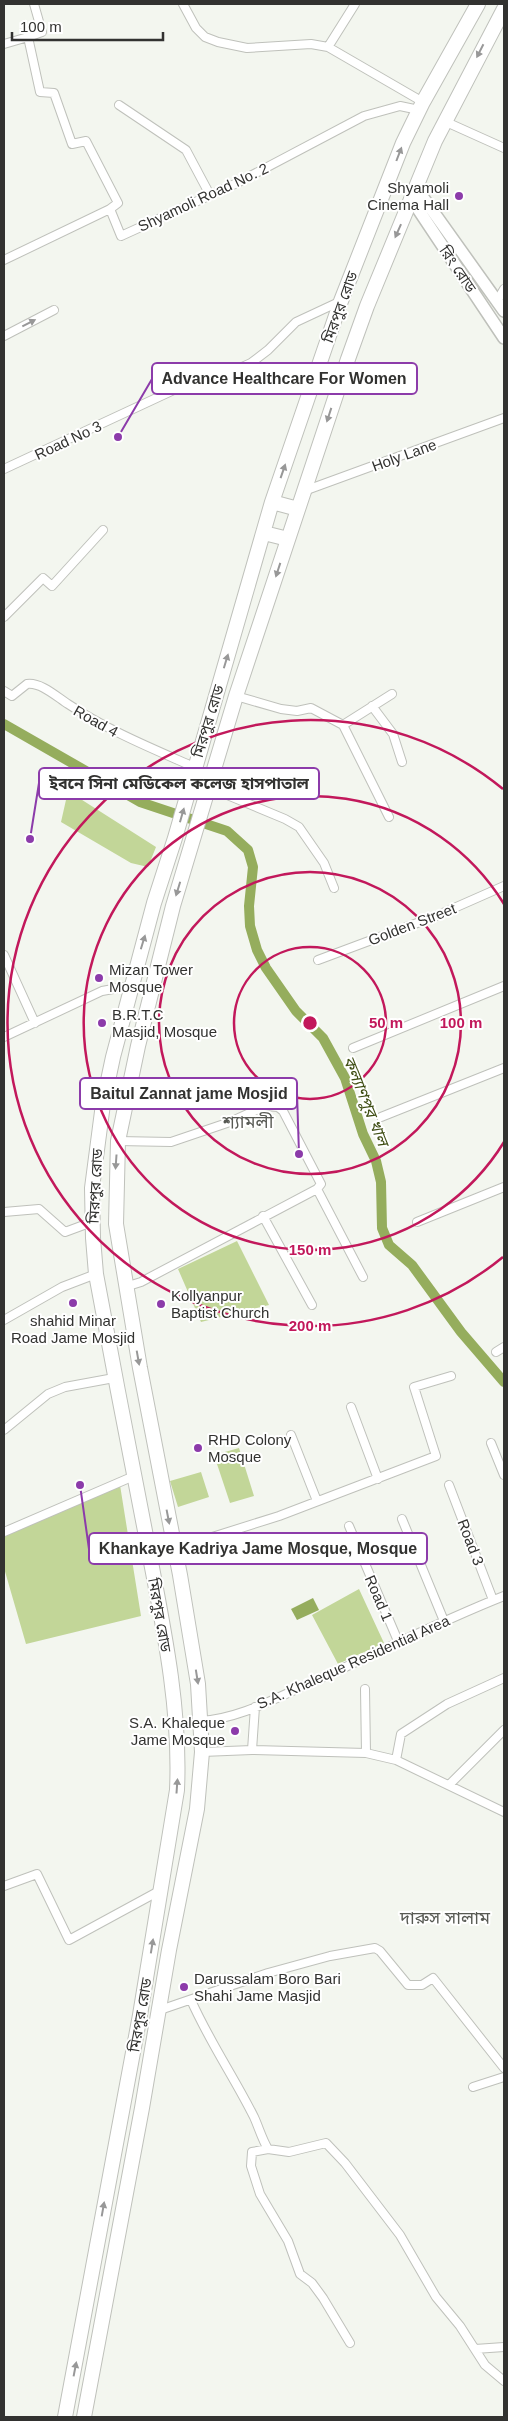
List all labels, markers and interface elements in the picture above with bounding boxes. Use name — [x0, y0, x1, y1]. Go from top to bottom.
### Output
scale bar — [12, 10, 164, 42]
text: 100 m — [20, 18, 62, 35]
one-way arrow — [476, 44, 484, 58]
one-way arrow — [395, 147, 403, 162]
street label: Shyamoli Road No. 2 — [135, 159, 271, 235]
place label: Shyamoli Cinema Hall — [367, 179, 449, 213]
marker: Shyamoli Cinema Hall — [453, 190, 465, 202]
one-way arrow — [394, 224, 402, 238]
street label: রিং রোড — [436, 242, 480, 296]
street label: মিরপুর রোড — [319, 269, 362, 346]
one-way arrow — [22, 319, 36, 327]
callout: Advance Healthcare For Women — [152, 363, 417, 394]
text: Advance Healthcare For Women — [161, 370, 407, 387]
one-way arrow — [324, 408, 332, 423]
street label: Road No 3 — [32, 417, 104, 463]
street label: Holy Lane — [369, 435, 439, 475]
one-way arrow — [280, 464, 287, 479]
one-way arrow — [274, 563, 282, 578]
one-way arrow — [223, 653, 231, 668]
street label: মিরপুর রোড — [189, 682, 228, 761]
street label: Road 4 — [71, 702, 121, 740]
callout: ইবনে সিনা মেডিকেল কলেজ হাসপাতাল — [39, 768, 319, 799]
text: ইবনে সিনা মেডিকেল কলেজ হাসপাতাল — [48, 775, 310, 792]
one-way arrow — [178, 807, 186, 822]
one-way arrow — [173, 882, 181, 897]
street label: Golden Street — [366, 899, 459, 949]
one-way arrow — [139, 935, 147, 950]
place label: Mizan Tower Mosque — [109, 961, 193, 995]
marker: Mizan Tower Mosque — [93, 972, 105, 984]
place label: B.R.T.C Masjid, Mosque — [112, 1006, 217, 1040]
centre of rings — [301, 1014, 319, 1032]
text: 50 m — [369, 1014, 403, 1031]
text: 100 m — [440, 1014, 482, 1031]
marker: B.R.T.C Masjid, Mosque — [96, 1017, 108, 1029]
water label: কল্যাণপুর খাল — [339, 1054, 393, 1152]
callout: Baitul Zannat jame Mosjid — [80, 1078, 297, 1109]
text: Baitul Zannat jame Mosjid — [90, 1085, 288, 1102]
district label: শ্যামলী — [222, 1112, 274, 1132]
street label: মিরপুর রোড — [84, 1148, 106, 1225]
one-way arrow — [112, 1154, 120, 1170]
text: 150 m — [289, 1241, 331, 1258]
place label: Kollyanpur Baptist Church — [171, 1287, 269, 1321]
marker: shahid Minar Road Jame Mosjid — [67, 1297, 79, 1309]
marker: Kollyanpur Baptist Church — [155, 1298, 167, 1310]
place label: shahid Minar Road Jame Mosjid — [11, 1312, 135, 1346]
text: 200 m — [289, 1317, 331, 1334]
one-way arrow — [134, 1350, 142, 1366]
place label: RHD Colony Mosque — [208, 1431, 292, 1465]
marker: RHD Colony Mosque — [192, 1442, 204, 1454]
one-way arrow — [165, 1510, 173, 1526]
street label: Road 3 — [454, 1516, 488, 1568]
callout: Khankaye Kadriya Jame Mosque, Mosque — [89, 1533, 427, 1564]
text: Khankaye Kadriya Jame Mosque, Mosque — [99, 1540, 417, 1557]
street label: Road 1 — [362, 1572, 396, 1624]
street label: মিরপুর রোড — [144, 1576, 175, 1654]
street label: S.A. Khaleque Residential Area — [254, 1611, 453, 1712]
one-way arrow — [193, 1670, 201, 1686]
place label: S.A. Khaleque Jame Mosque — [129, 1714, 225, 1748]
marker: S.A. Khaleque Jame Mosque — [229, 1725, 241, 1737]
one-way arrow — [173, 1778, 181, 1794]
district label: দারুস সালাম — [399, 1908, 491, 1928]
one-way arrow — [148, 1938, 156, 1954]
place label: Darussalam Boro Bari Shahi Jame Masjid — [194, 1970, 341, 2004]
street label: মিরপুর রোড — [125, 1976, 156, 2055]
marker: Darussalam Boro Bari Shahi Jame Masjid — [178, 1981, 190, 1993]
one-way arrow — [99, 2201, 107, 2217]
one-way arrow — [71, 2361, 79, 2377]

